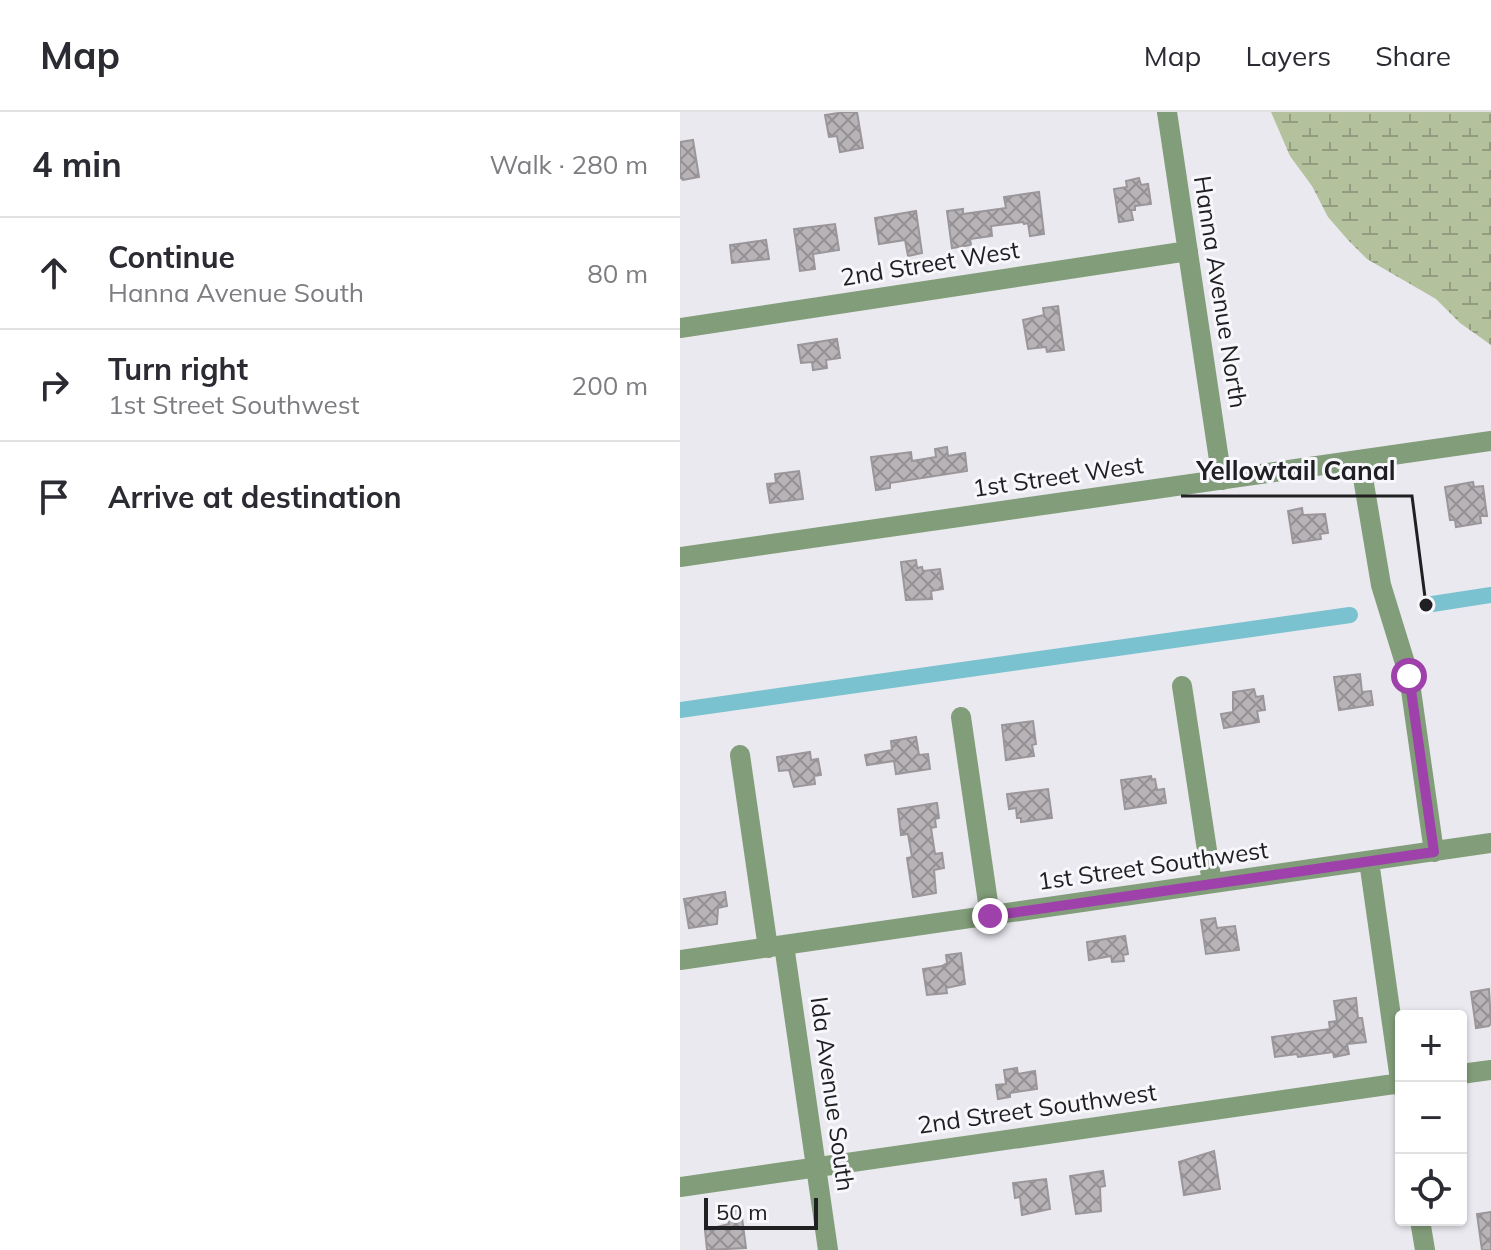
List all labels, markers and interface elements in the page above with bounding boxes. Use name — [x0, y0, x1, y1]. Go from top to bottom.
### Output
text: Map — [40, 31, 120, 79]
text: Map — [1144, 38, 1201, 73]
text: Layers — [1245, 38, 1331, 73]
text: Share — [1375, 38, 1451, 73]
text: 4 min — [32, 143, 122, 186]
text: Walk · 280 m — [489, 148, 648, 181]
street label: Hanna Avenue North — [1188, 173, 1254, 410]
street label: 2nd Street West — [838, 234, 1021, 292]
text: Continue — [108, 238, 235, 276]
icon: ahead — [32, 251, 76, 295]
text: 80 m — [587, 257, 648, 290]
text: Hanna Avenue South — [108, 276, 364, 309]
text: Turn right — [108, 350, 248, 388]
icon: right — [32, 363, 76, 407]
text: 200 m — [572, 369, 648, 402]
text: 1st Street Southwest — [108, 388, 360, 421]
callout: Yellowtail Canal — [1181, 446, 1412, 496]
street label: 1st Street West — [971, 449, 1145, 503]
text: Yellowtail Canal — [1195, 454, 1396, 487]
icon: arrive — [32, 475, 76, 519]
text: Arrive at destination — [108, 478, 402, 516]
route start — [1391, 658, 1427, 694]
street label: 1st Street Southwest — [1036, 834, 1270, 896]
route end — [972, 898, 1008, 934]
street label: Ida Avenue South — [804, 995, 861, 1193]
map controls — [1395, 1010, 1467, 1226]
button: + — [1395, 1010, 1467, 1082]
street label: 2nd Street Southwest — [916, 1076, 1158, 1140]
button: − — [1395, 1082, 1467, 1154]
button: locate — [1395, 1154, 1467, 1226]
scale bar — [704, 1194, 818, 1230]
text: 50 m — [716, 1198, 767, 1226]

